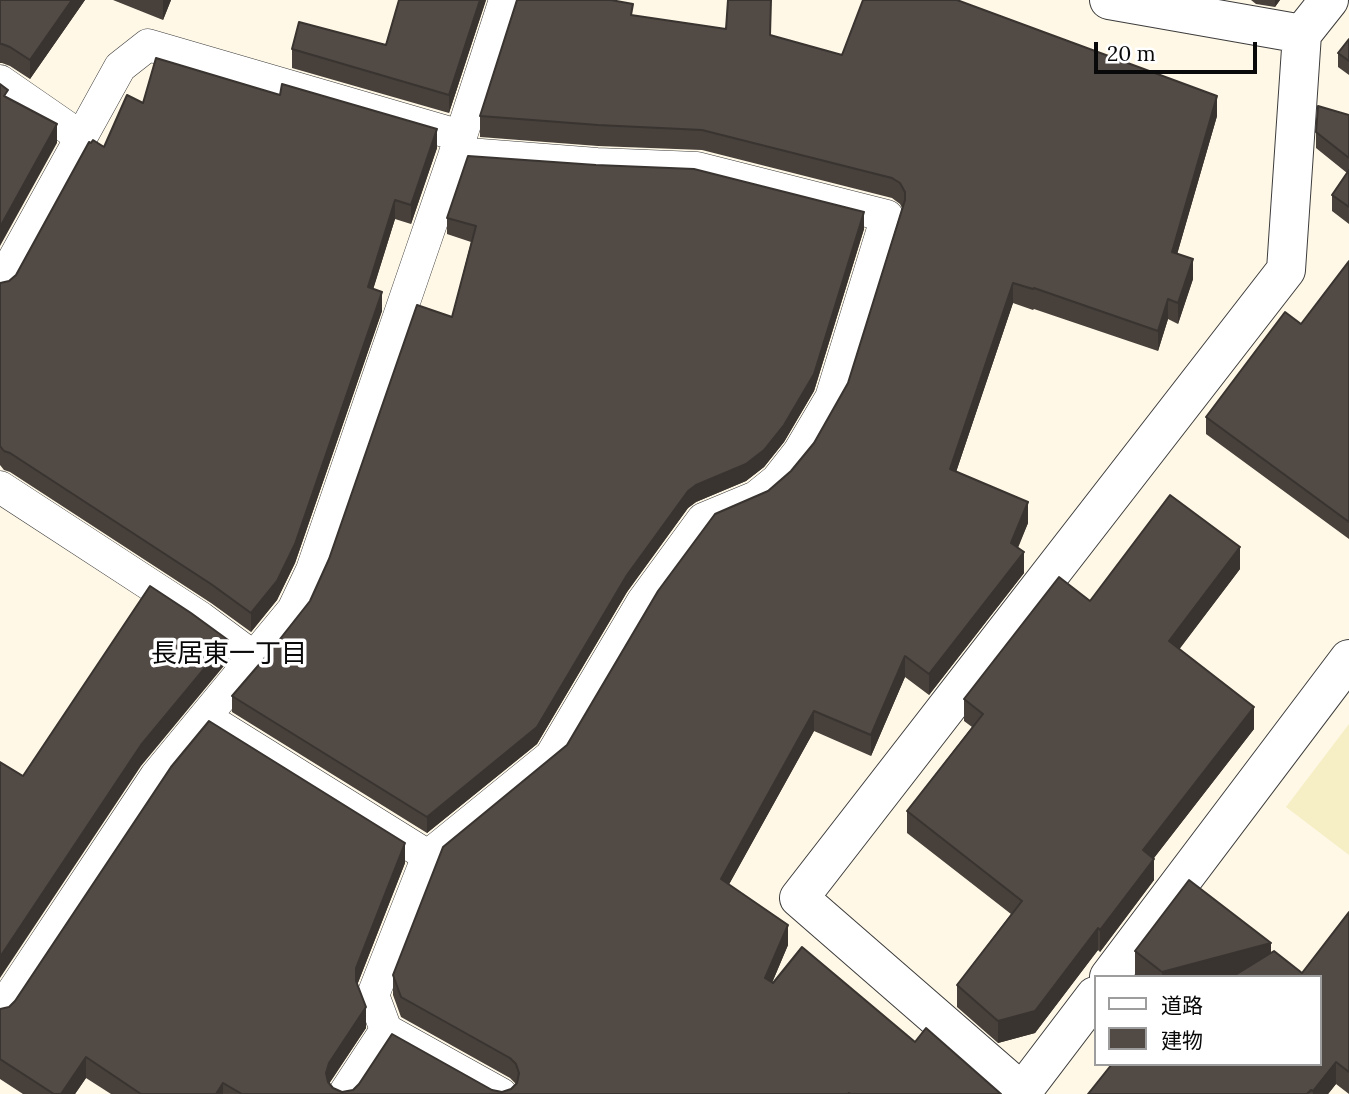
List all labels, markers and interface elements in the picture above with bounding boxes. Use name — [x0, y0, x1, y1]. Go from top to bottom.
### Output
scale bar — [1097, 28, 1260, 72]
text: 20 m — [1107, 40, 1156, 67]
district label: 長居東一丁目 — [151, 639, 307, 671]
legend — [1094, 975, 1321, 1066]
text: 道路 — [1161, 992, 1203, 1019]
text: 建物 — [1161, 1027, 1203, 1054]

